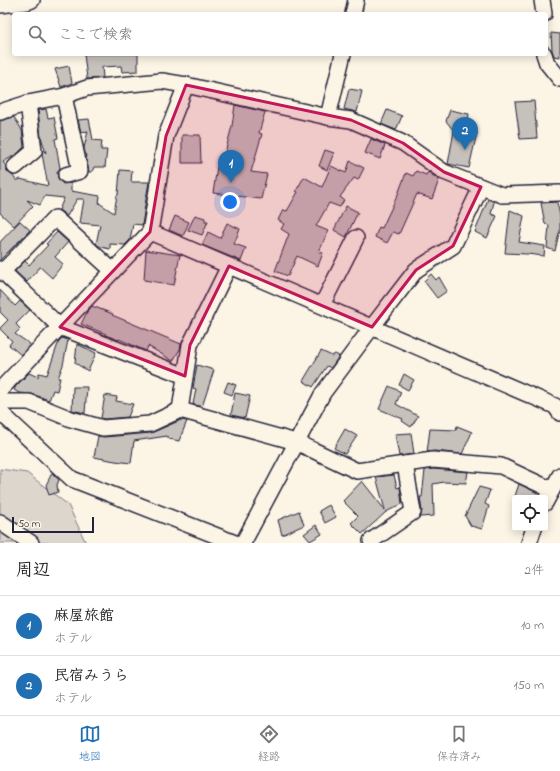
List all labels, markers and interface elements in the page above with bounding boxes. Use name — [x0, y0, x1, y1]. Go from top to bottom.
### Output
search box — [12, 12, 548, 56]
icon: search — [26, 23, 48, 45]
text: ここで検索 — [58, 24, 133, 46]
pin: 2 — [452, 117, 478, 150]
pin: 1 — [218, 150, 244, 183]
your location — [220, 192, 240, 212]
map controls — [512, 495, 548, 531]
button: locate — [512, 495, 548, 531]
scale bar — [12, 515, 94, 534]
text: 50 m — [18, 516, 40, 532]
text: 周辺 — [16, 558, 50, 583]
text: 2件 — [525, 561, 544, 580]
text: 麻屋旅館 — [54, 605, 114, 627]
text: 1 — [27, 616, 31, 635]
text: 10 m — [521, 616, 544, 635]
text: ホテル — [54, 629, 92, 648]
text: 民宿みうら — [54, 665, 129, 687]
text: 2 — [26, 676, 32, 695]
text: 150 m — [513, 676, 544, 695]
text: ホテル — [54, 689, 92, 708]
tab: 地図 — [79, 723, 101, 765]
tab: 経路 — [258, 723, 280, 765]
tab: 保存済み — [437, 723, 481, 765]

